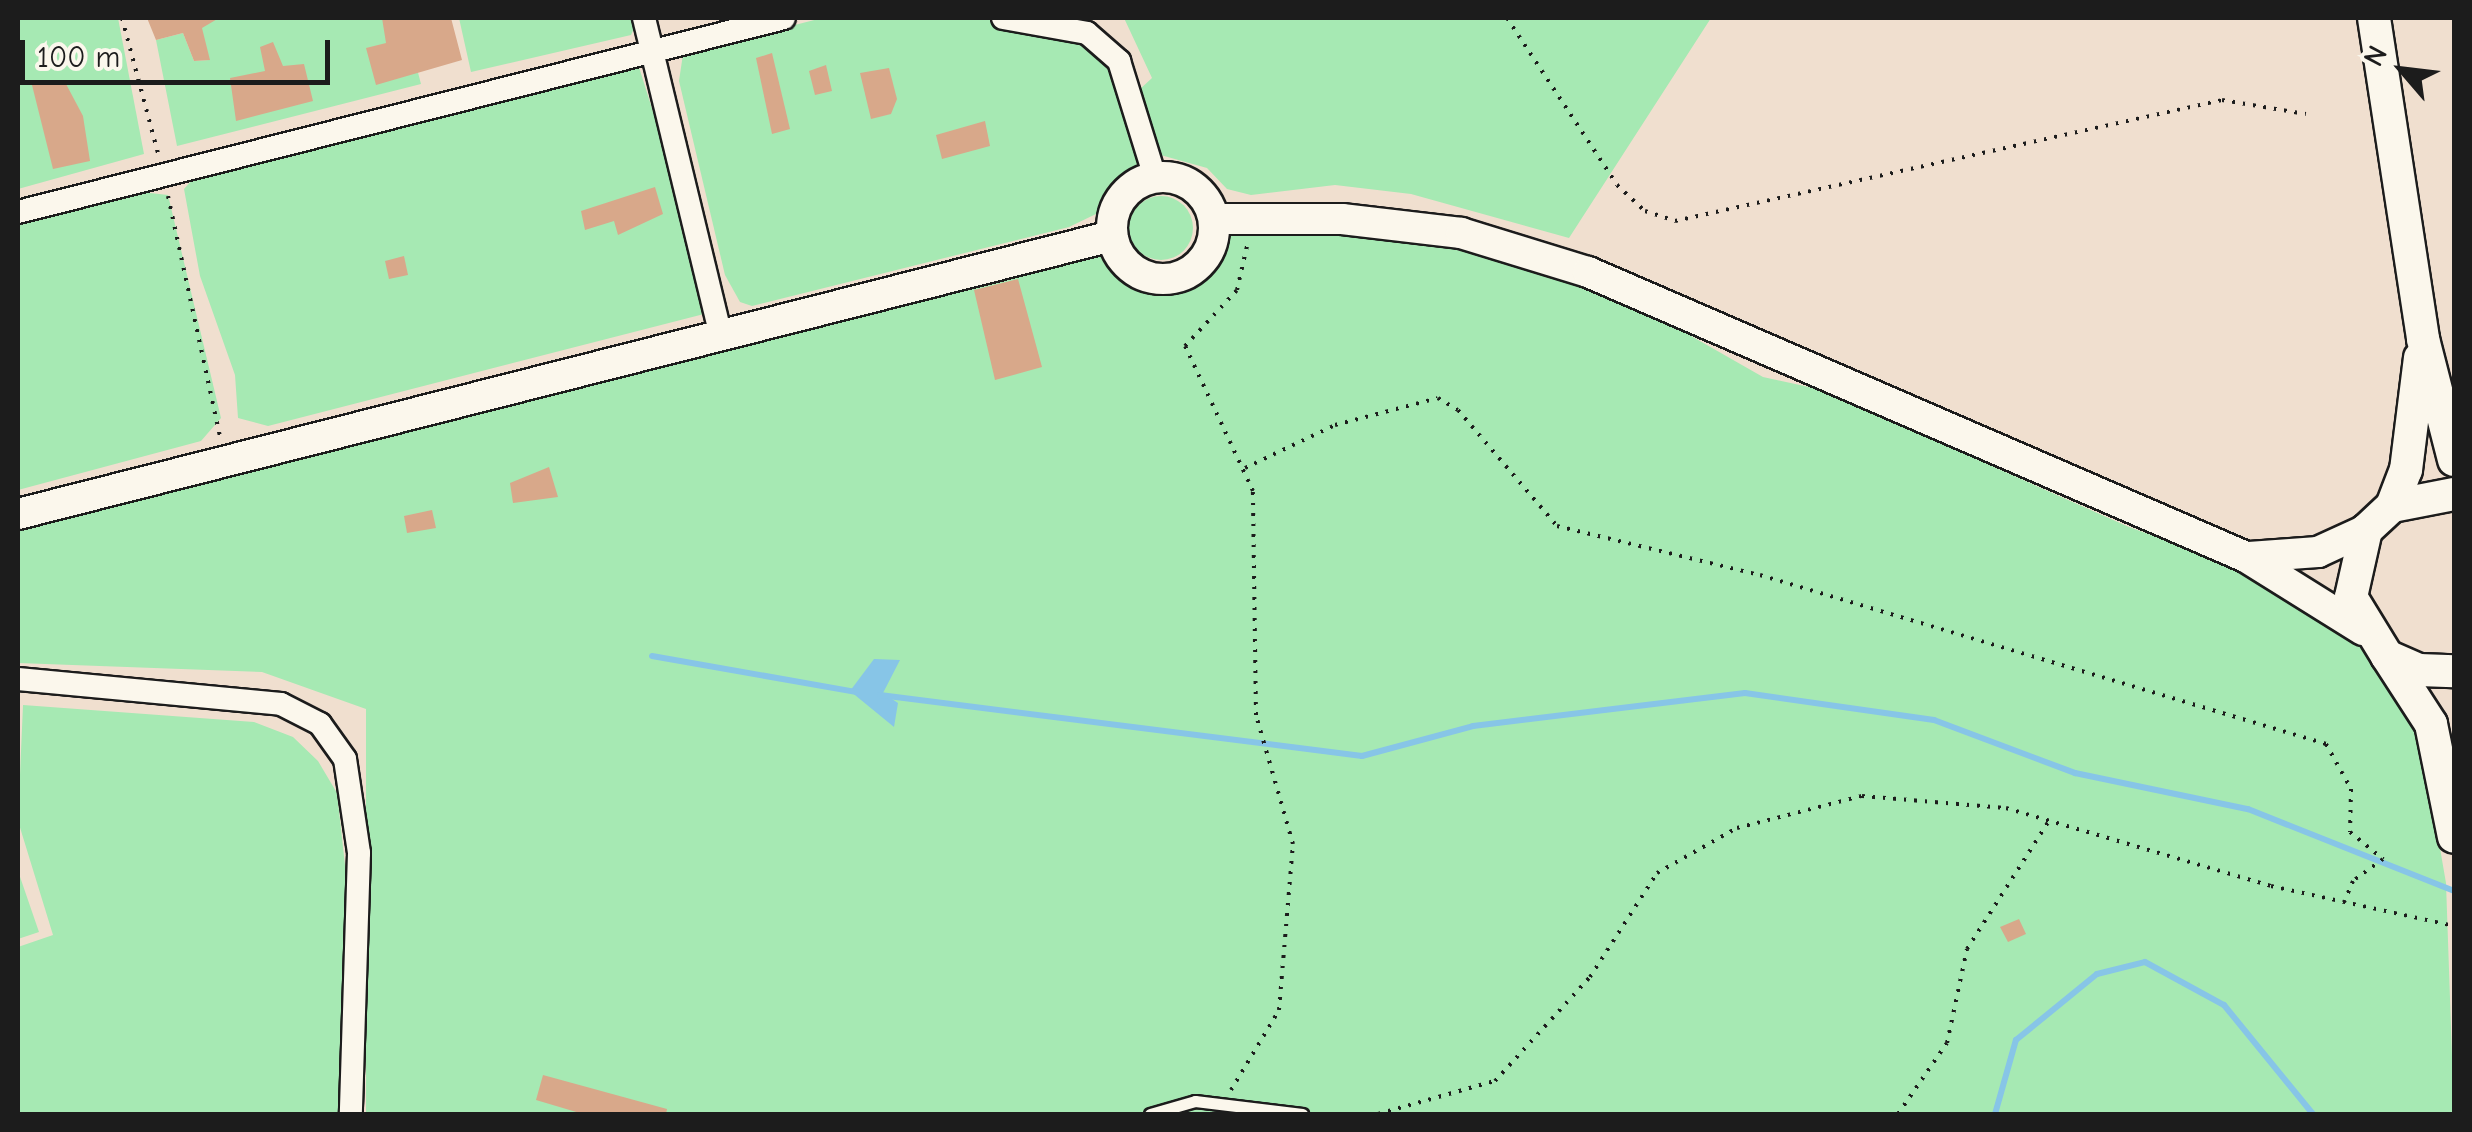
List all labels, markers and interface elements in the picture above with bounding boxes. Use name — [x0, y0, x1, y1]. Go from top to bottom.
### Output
scale bar — [25, 20, 335, 82]
north arrow — [2352, 20, 2452, 120]
text: 100 m — [37, 40, 120, 75]
text: N — [2357, 40, 2394, 71]

